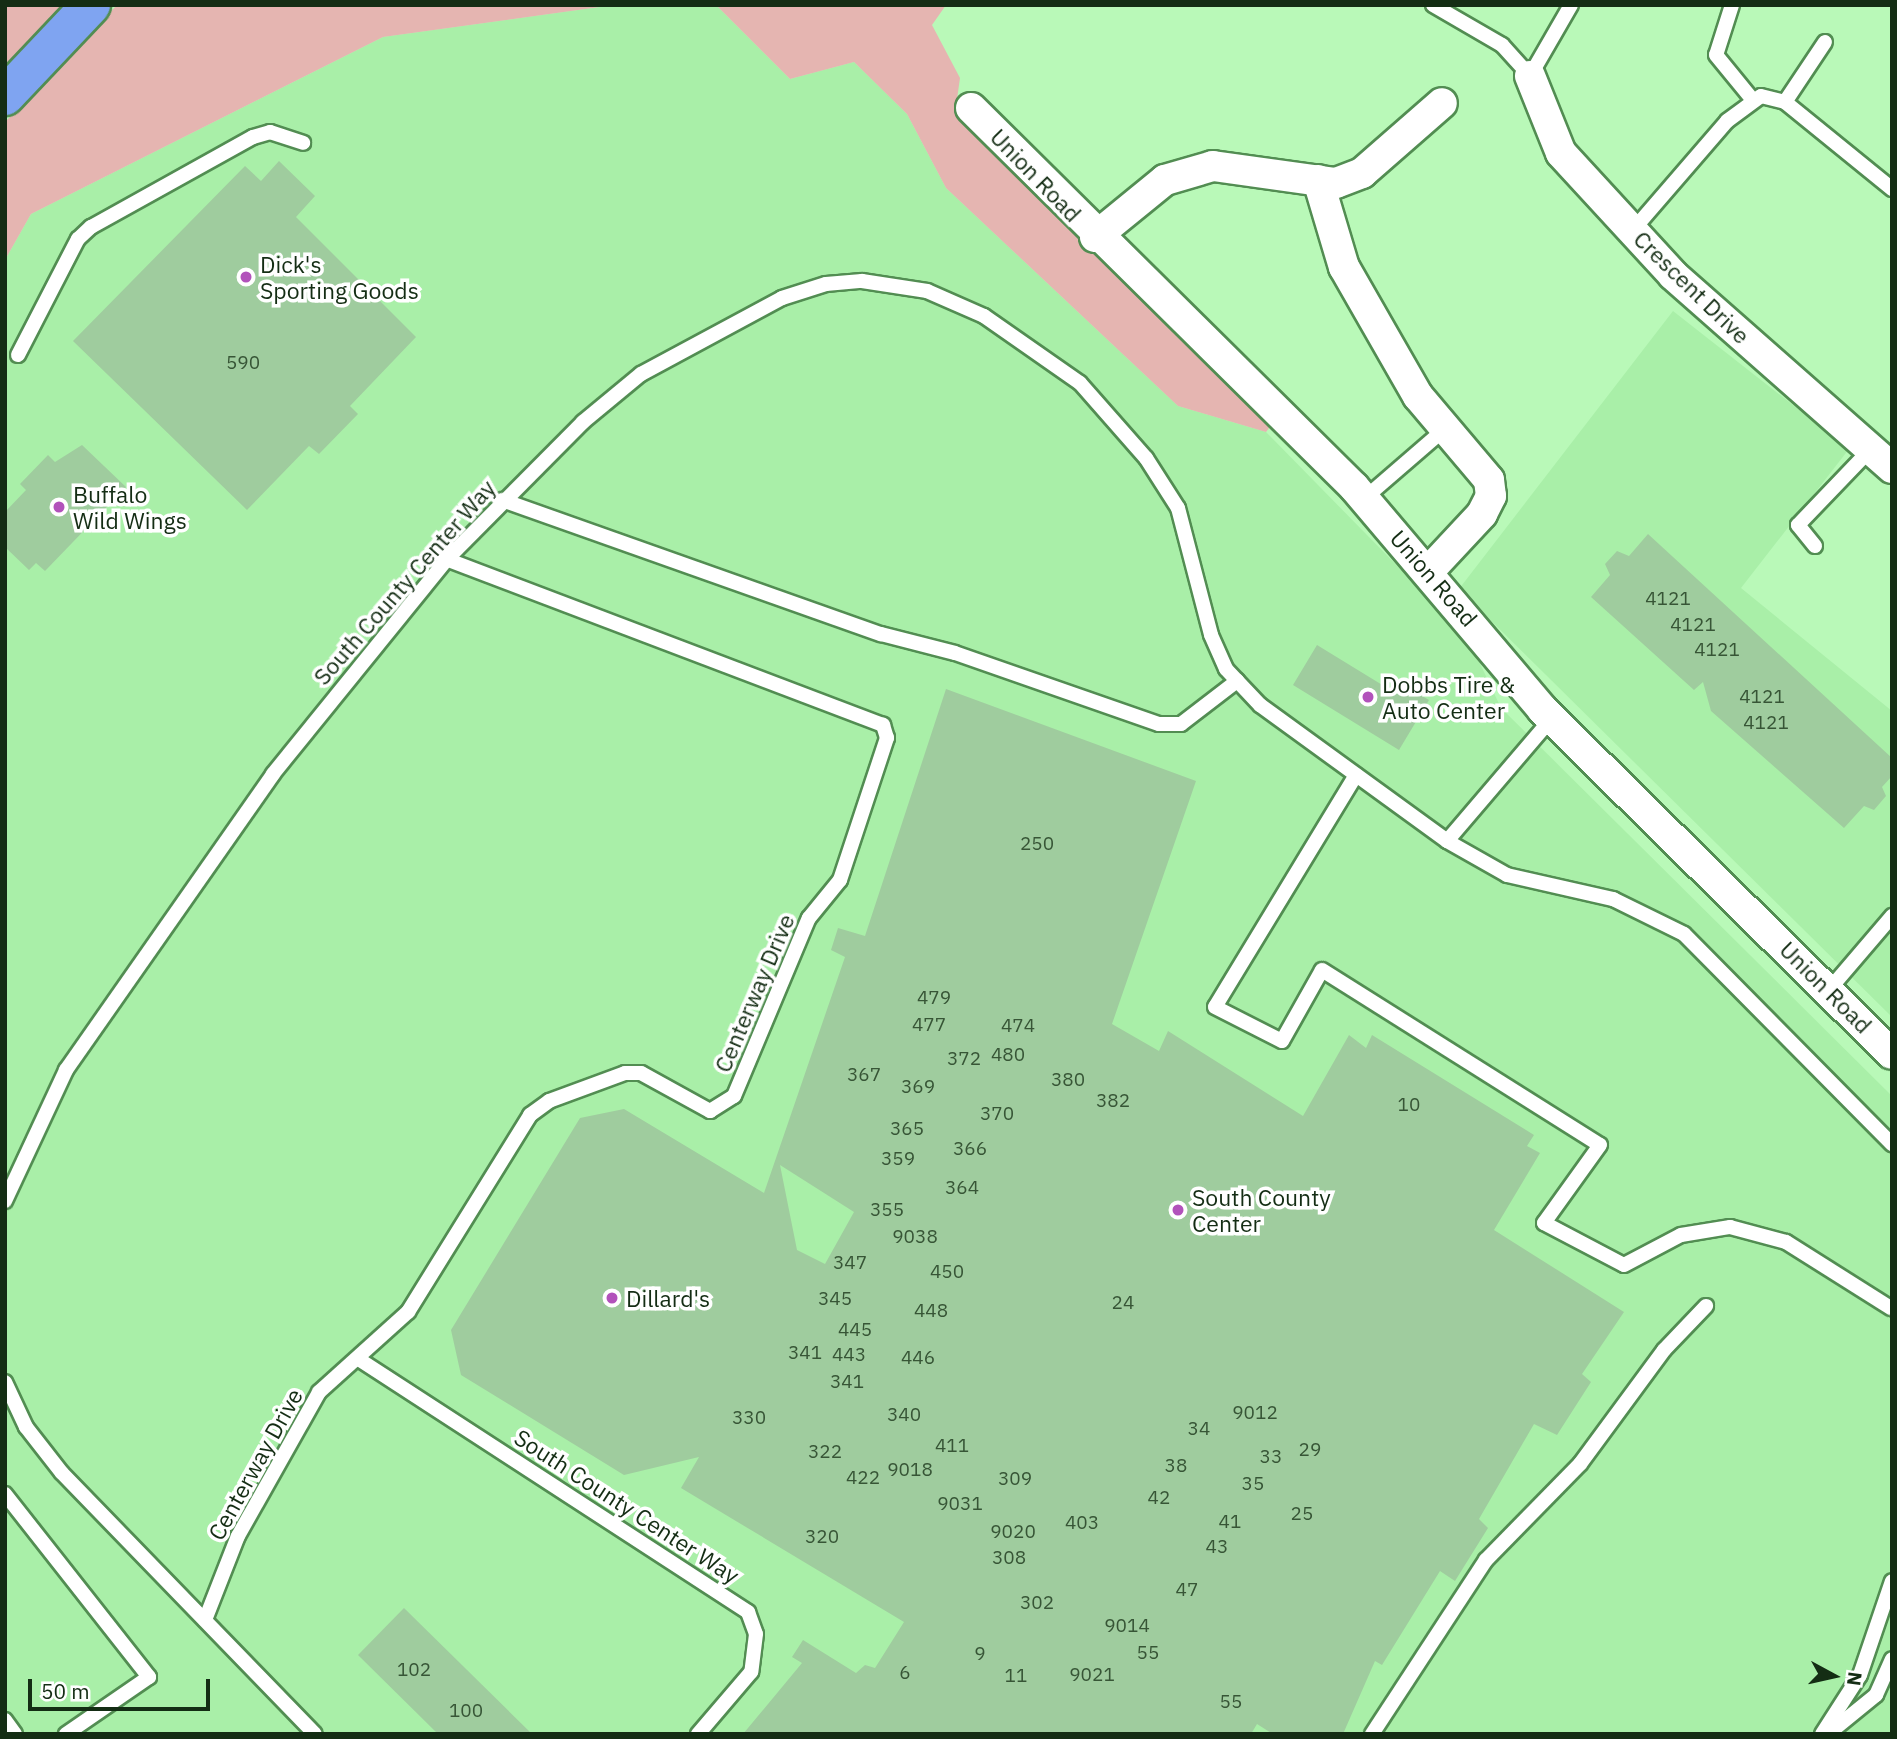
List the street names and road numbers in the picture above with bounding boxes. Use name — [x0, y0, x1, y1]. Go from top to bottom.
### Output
street label: Union Road — [985, 123, 1087, 227]
street label: Crescent Drive — [1628, 225, 1756, 349]
street label: South County Center Way — [307, 474, 501, 690]
street label: Union Road — [1385, 524, 1483, 632]
street label: Centerway Drive — [708, 910, 800, 1076]
street label: Union Road — [1774, 935, 1878, 1039]
street label: Centerway Drive — [202, 1383, 308, 1545]
street label: South County Center Way — [509, 1423, 745, 1589]

